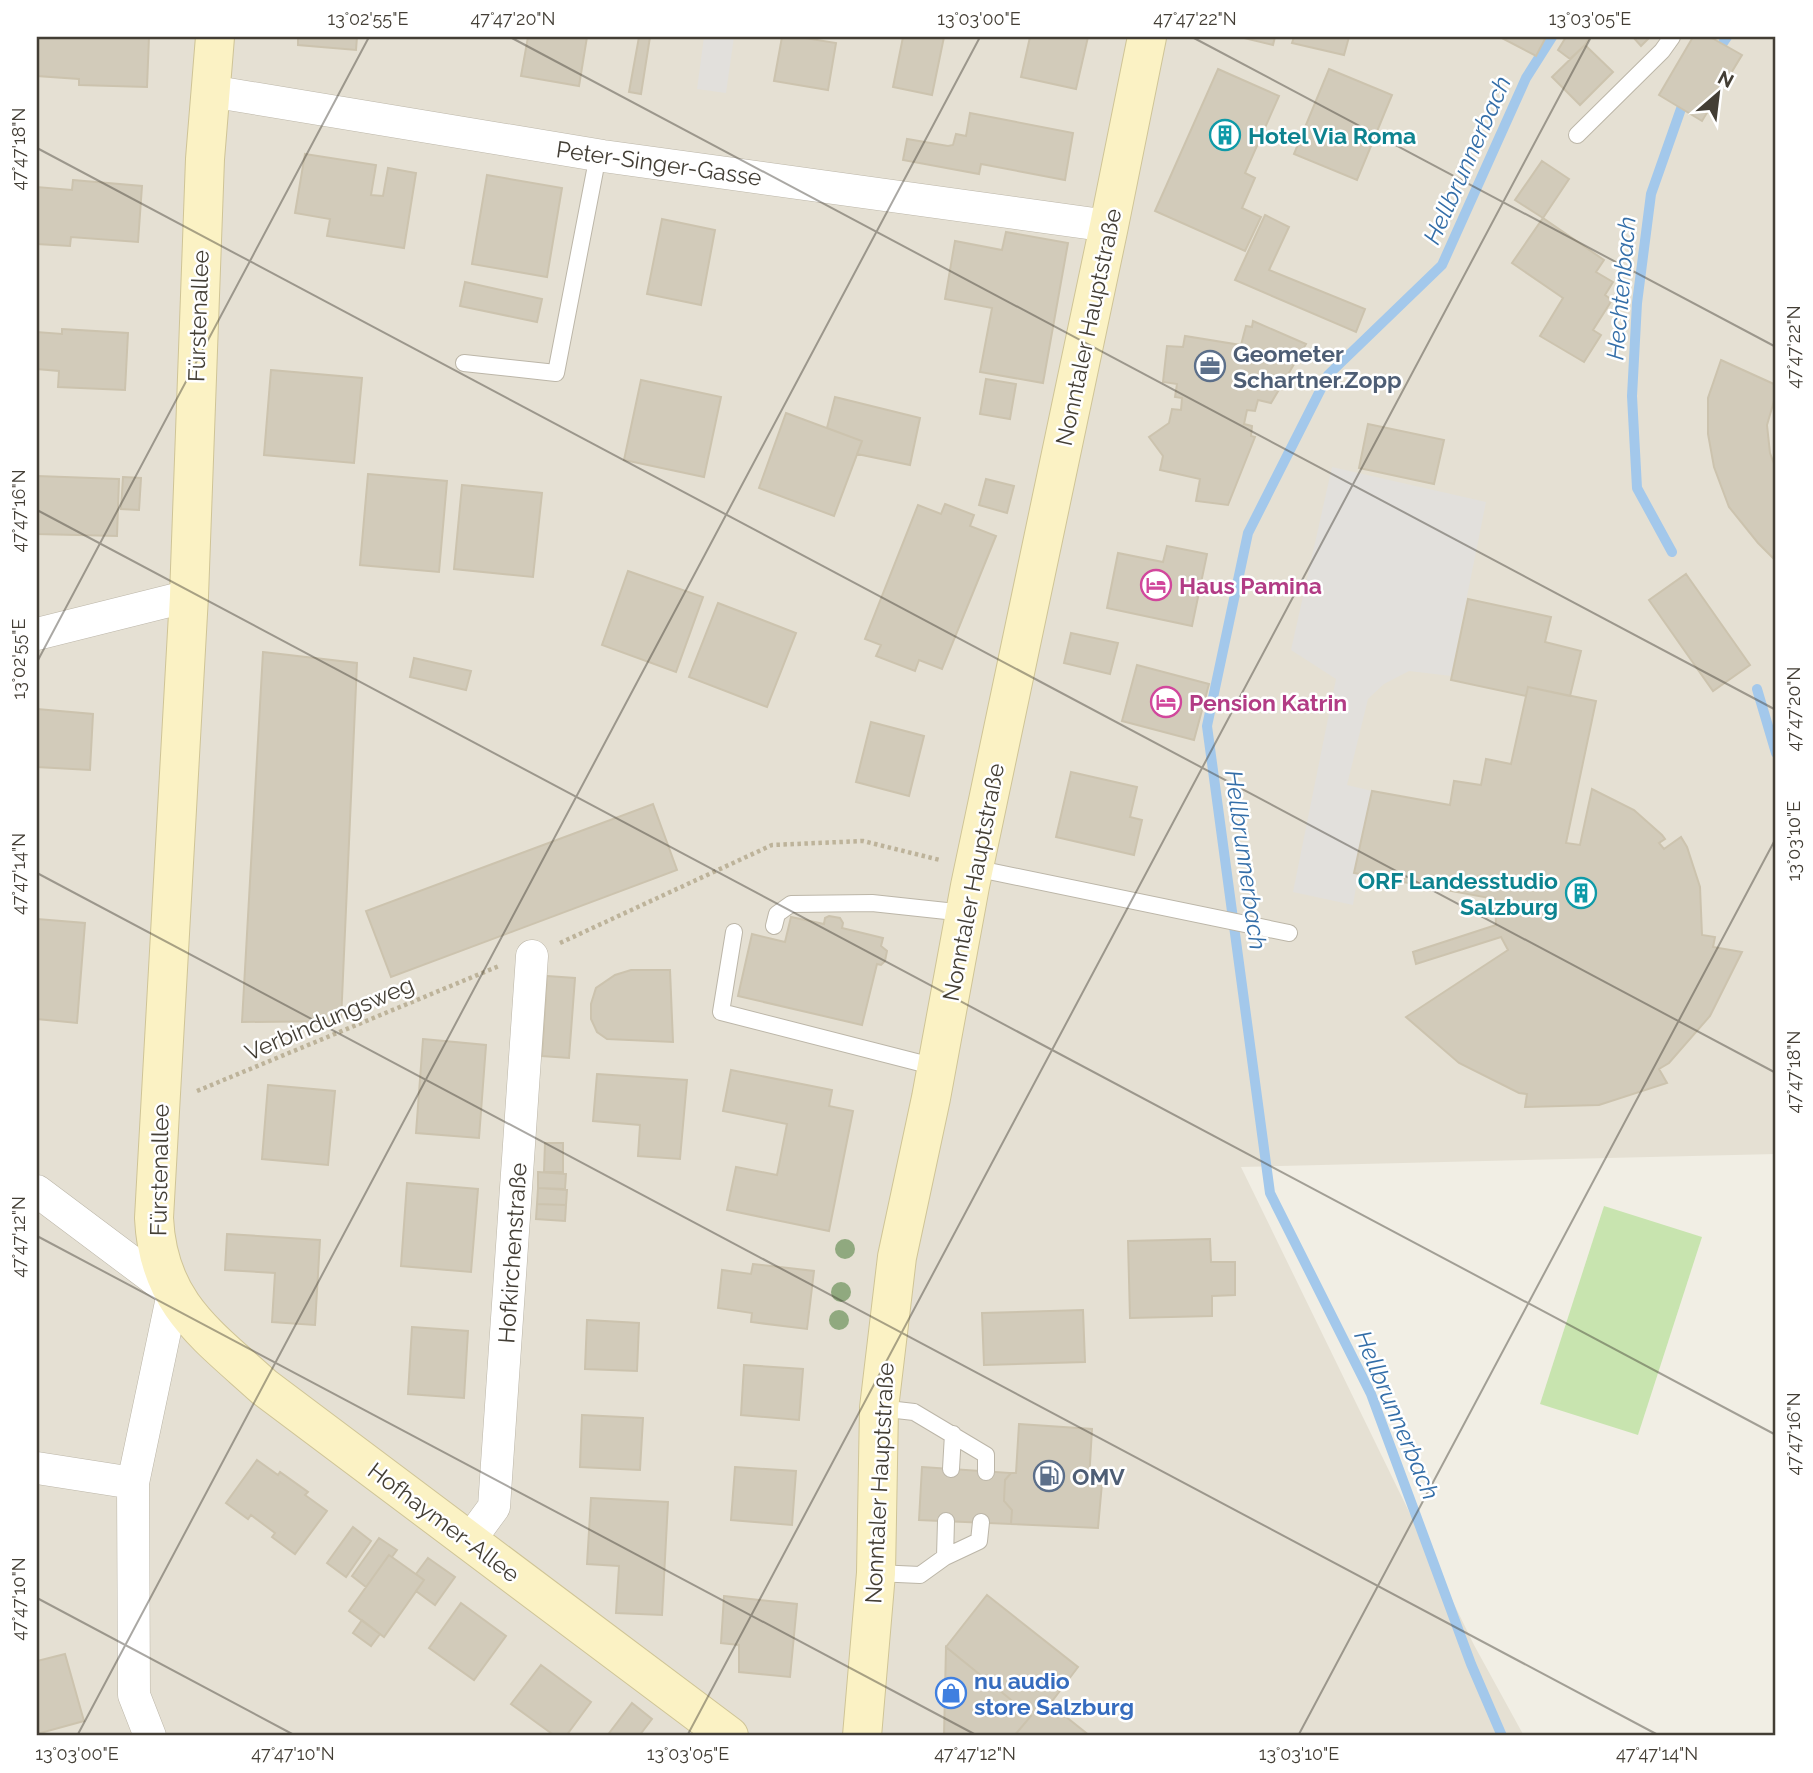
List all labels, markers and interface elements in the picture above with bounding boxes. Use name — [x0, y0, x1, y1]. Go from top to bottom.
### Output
text: 13°02'55"E — [328, 8, 408, 29]
text: 47°47'20"N — [471, 8, 555, 29]
text: 13°03'00"E — [937, 8, 1021, 29]
text: 47°47'22"N — [1153, 8, 1237, 29]
text: 13°03'05"E — [1549, 8, 1631, 29]
north arrow — [1684, 60, 1754, 130]
text: N — [1714, 66, 1738, 92]
water label: Hellbrunnerbach — [1417, 71, 1517, 249]
text: 47°47'18"N — [8, 107, 29, 191]
building icon: Hotel Via Roma — [1208, 118, 1242, 152]
place label: Hotel Via Roma — [1248, 122, 1416, 149]
street label: Peter-Singer-Gasse — [555, 135, 763, 191]
street label: Nonntaler Hauptstraße — [1050, 206, 1126, 448]
water label: Hechtenbach — [1600, 215, 1642, 361]
street label: Fürstenallee — [182, 250, 214, 382]
text: 47°47'22"N — [1783, 305, 1804, 389]
place label: Geometer Schartner.Zopp — [1233, 340, 1402, 393]
office icon: Geometer Schartner.Zopp — [1193, 349, 1227, 383]
text: 47°47'16"N — [8, 469, 29, 553]
hotel icon: Haus Pamina — [1139, 568, 1173, 602]
place label: Haus Pamina — [1179, 572, 1322, 599]
text: 13°02'55"E — [8, 619, 29, 699]
text: 47°47'20"N — [1783, 667, 1804, 751]
hotel icon: Pension Katrin — [1149, 685, 1183, 719]
place label: Pension Katrin — [1189, 689, 1347, 716]
street label: Nonntaler Hauptstraße — [937, 761, 1009, 1003]
water label: Hellbrunnerbach — [1219, 768, 1273, 952]
text: 13°03'10"E — [1783, 801, 1804, 881]
text: 47°47'14"N — [8, 833, 29, 915]
place label: ORF Landesstudio Salzburg — [1358, 867, 1558, 920]
building icon: ORF Landesstudio Salzburg — [1564, 876, 1598, 910]
street label: Verbindungsweg — [241, 970, 417, 1066]
text: 47°47'18"N — [1783, 1030, 1804, 1114]
street label: Fürstenallee — [144, 1104, 174, 1236]
street label: Hofkirchenstraße — [492, 1162, 532, 1344]
text: 47°47'12"N — [8, 1196, 29, 1278]
water label: Hellbrunnerbach — [1348, 1326, 1446, 1504]
street label: Nonntaler Hauptstraße — [859, 1362, 899, 1604]
text: 47°47'16"N — [1783, 1392, 1804, 1476]
street label: Hofhaymer-Allee — [363, 1456, 525, 1588]
fuel station icon: OMV — [1032, 1459, 1066, 1493]
place label: OMV — [1072, 1463, 1125, 1490]
text: 47°47'10"N — [8, 1557, 29, 1641]
place label: nu audio store Salzburg — [974, 1667, 1134, 1720]
shop icon: nu audio store Salzburg — [934, 1676, 968, 1710]
text: 13°03'00"E — [35, 1743, 119, 1764]
text: 47°47'10"N — [251, 1743, 335, 1764]
text: 13°03'05"E — [647, 1743, 729, 1764]
text: 47°47'12"N — [934, 1743, 1016, 1764]
text: 13°03'10"E — [1259, 1743, 1339, 1764]
text: 47°47'14"N — [1616, 1743, 1698, 1764]

